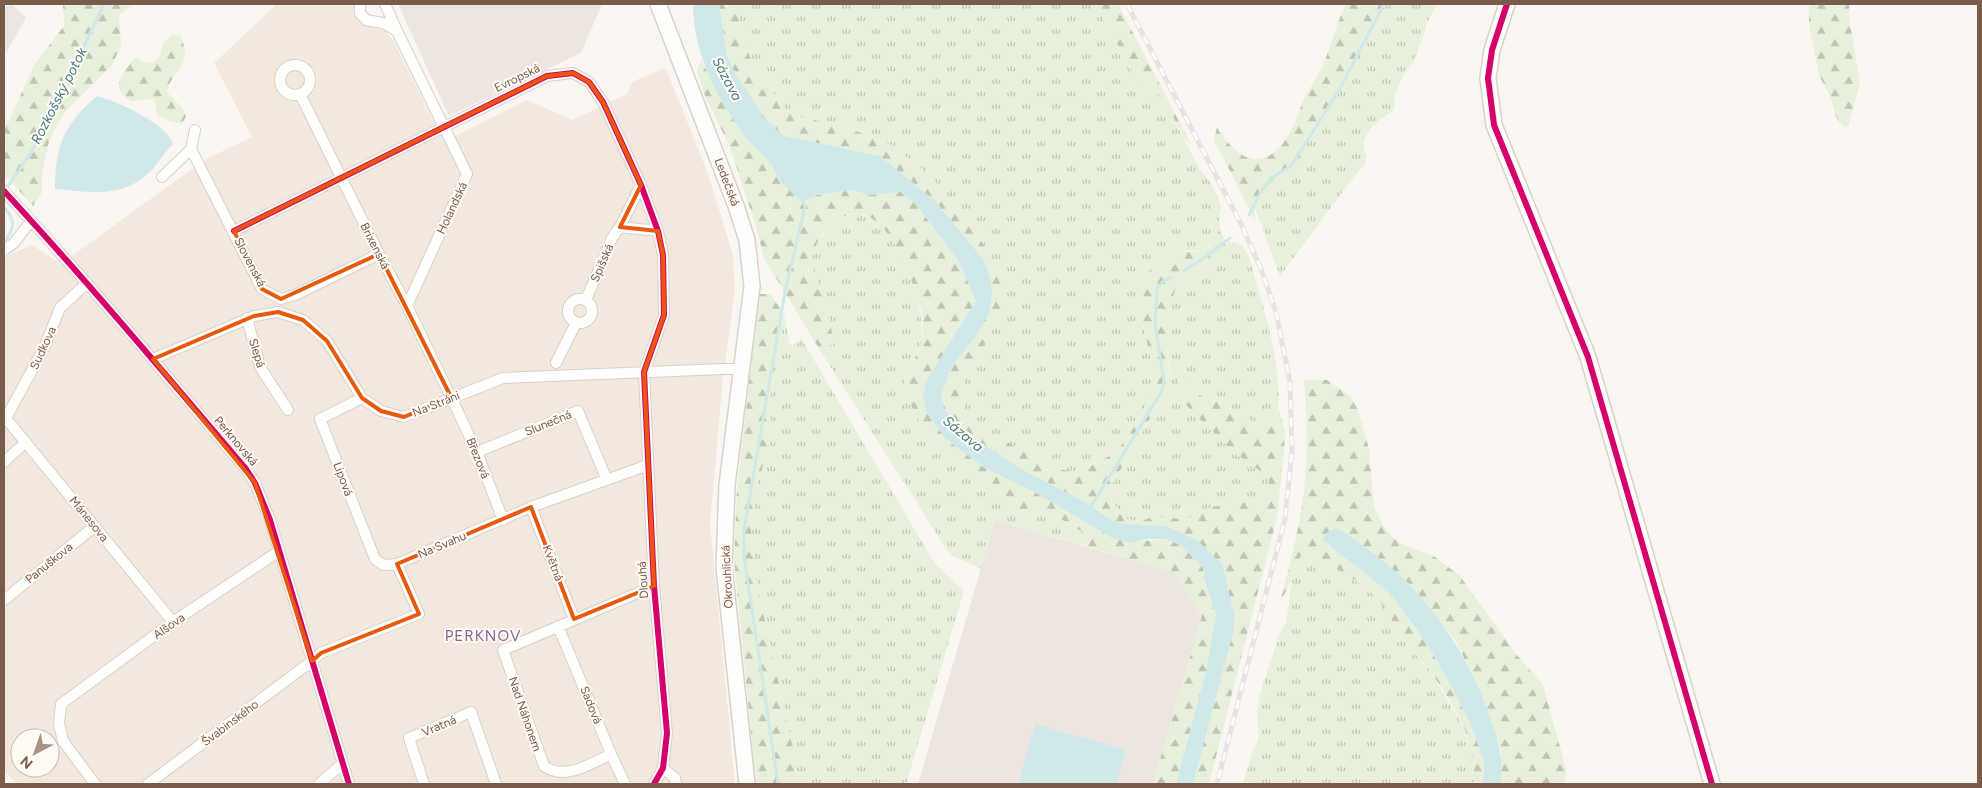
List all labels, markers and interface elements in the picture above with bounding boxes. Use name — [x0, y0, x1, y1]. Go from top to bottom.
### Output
water label: Rozkošský potok — [27, 44, 91, 147]
water label: Sázava — [708, 54, 746, 104]
street label: Evropská — [492, 61, 542, 95]
street label: Ledečská — [711, 156, 743, 208]
street label: Holandská — [434, 180, 470, 236]
street label: Brixenská — [357, 220, 393, 272]
street label: Slovenská — [231, 235, 269, 289]
street label: Spišská — [588, 242, 616, 284]
street label: Sudkova — [27, 324, 59, 372]
street label: Slepá — [246, 337, 268, 369]
street label: Na Stráni — [410, 388, 462, 420]
street label: Slunečná — [523, 407, 573, 439]
water label: Sázava — [939, 412, 987, 456]
street label: Perknovská — [211, 413, 261, 469]
street label: Březová — [463, 436, 493, 480]
street label: Lipová — [330, 460, 356, 498]
street label: Mánesova — [67, 494, 111, 544]
street label: Na Svahu — [416, 529, 468, 561]
street label: Panuškova — [23, 540, 75, 586]
street label: Květná — [540, 543, 566, 583]
street label: Okrouhlická — [718, 545, 736, 609]
street label: Dlouhá — [635, 561, 651, 599]
street label: Alšova — [150, 610, 188, 642]
district label: PERKNOV — [445, 627, 521, 645]
street label: Nad Náhonem — [506, 675, 544, 753]
street label: Sadová — [577, 684, 605, 726]
street label: Švabinského — [199, 697, 261, 749]
street label: Vratná — [420, 713, 458, 739]
north arrow — [10, 728, 60, 778]
text: N — [17, 752, 36, 772]

